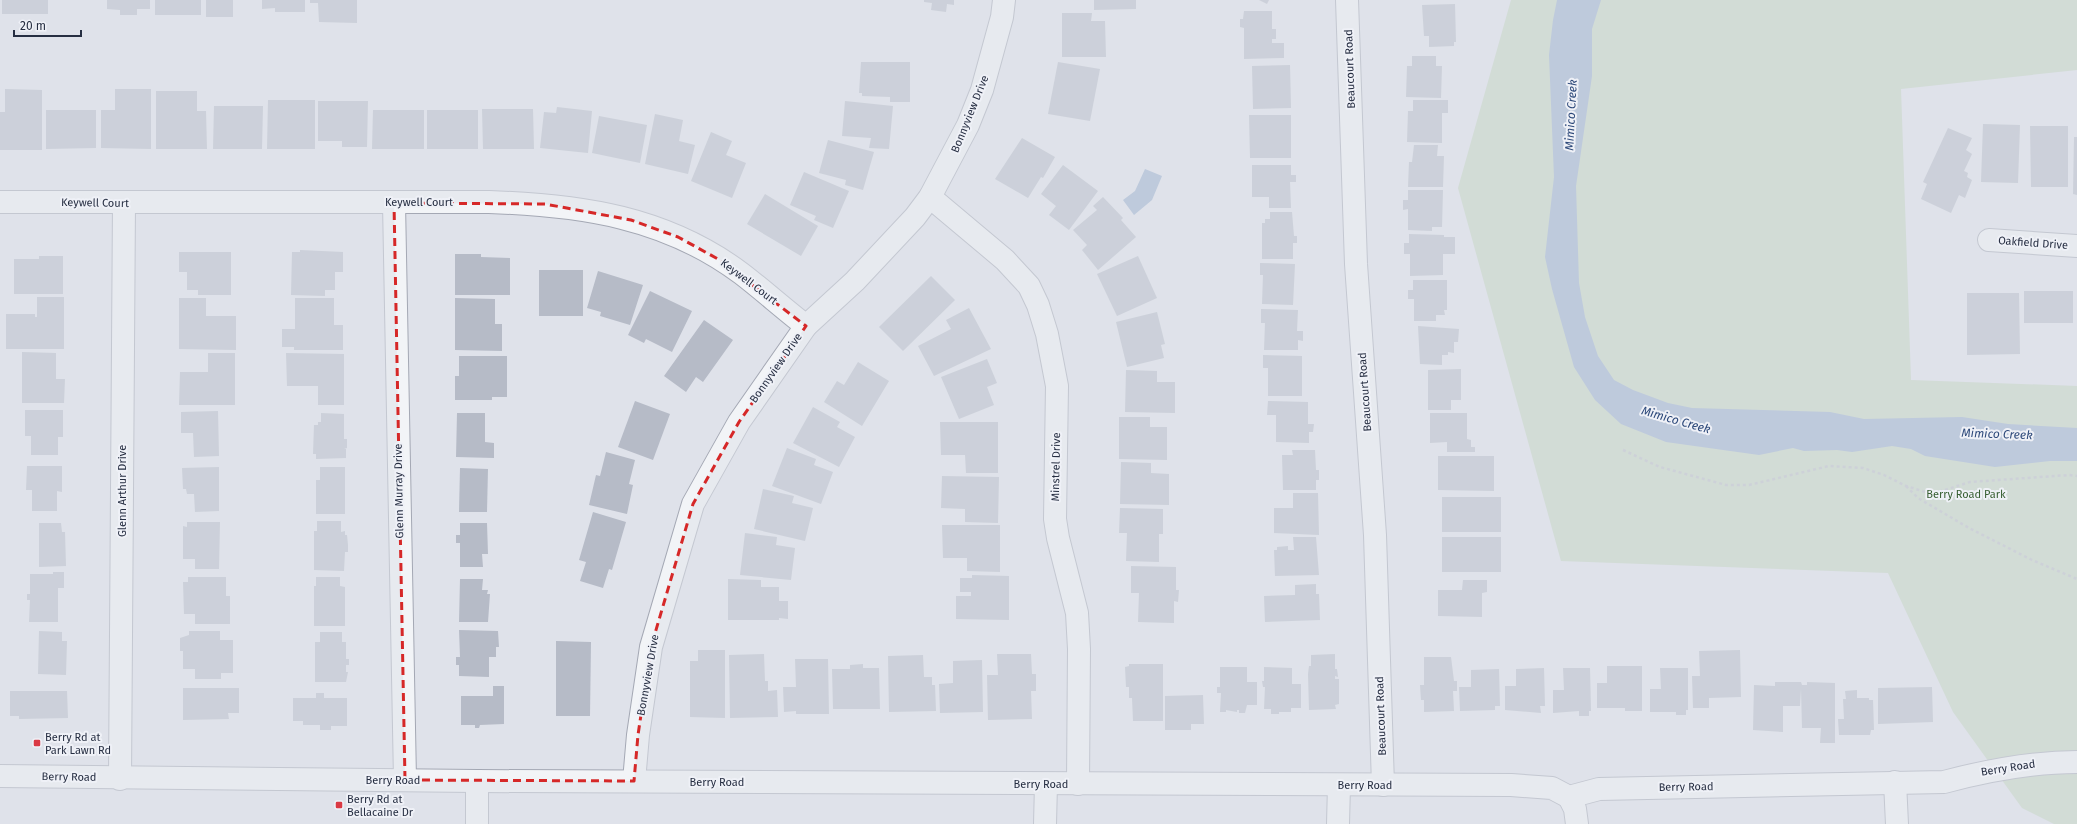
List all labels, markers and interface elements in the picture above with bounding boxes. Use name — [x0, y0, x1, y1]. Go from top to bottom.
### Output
scale bar — [14, 12, 81, 38]
text: 20 m — [20, 19, 46, 33]
street label: Beaucourt Road — [1342, 29, 1358, 109]
street label: Bonnyview Drive — [949, 73, 991, 155]
water label: Mimico Creek — [1562, 79, 1580, 151]
street label: Keywell Court — [61, 196, 129, 210]
street label: Keywell Court — [385, 196, 453, 209]
street label: Oakfield Drive — [1998, 234, 2068, 252]
street label: Keywell Court — [718, 256, 780, 308]
street label: Bonnyview Drive — [747, 331, 805, 405]
street label: Beaucourt Road — [1356, 352, 1374, 432]
water label: Mimico Creek — [1640, 403, 1713, 437]
water label: Mimico Creek — [1961, 426, 2033, 442]
street label: Minstrel Drive — [1049, 432, 1063, 502]
street label: Glenn Murray Drive — [392, 443, 406, 539]
street label: Glenn Arthur Drive — [116, 445, 129, 537]
park label: Berry Road Park — [1926, 488, 2006, 501]
street label: Bonnyview Drive — [634, 633, 662, 717]
street label: Beaucourt Road — [1373, 676, 1389, 756]
place label: Berry Rd at Park Lawn Rd — [45, 731, 111, 757]
marker: Berry Rd at Park Lawn Rd — [32, 738, 42, 748]
street label: Berry Road — [1980, 757, 2036, 779]
street label: Berry Road — [41, 770, 97, 784]
street label: Berry Road — [366, 774, 420, 787]
street label: Berry Road — [690, 776, 744, 789]
street label: Berry Road — [1014, 778, 1068, 791]
street label: Berry Road — [1338, 779, 1392, 792]
street label: Berry Road — [1658, 780, 1714, 794]
place label: Berry Rd at Bellacaine Dr — [347, 793, 414, 819]
marker: Berry Rd at Bellacaine Dr — [334, 800, 344, 810]

